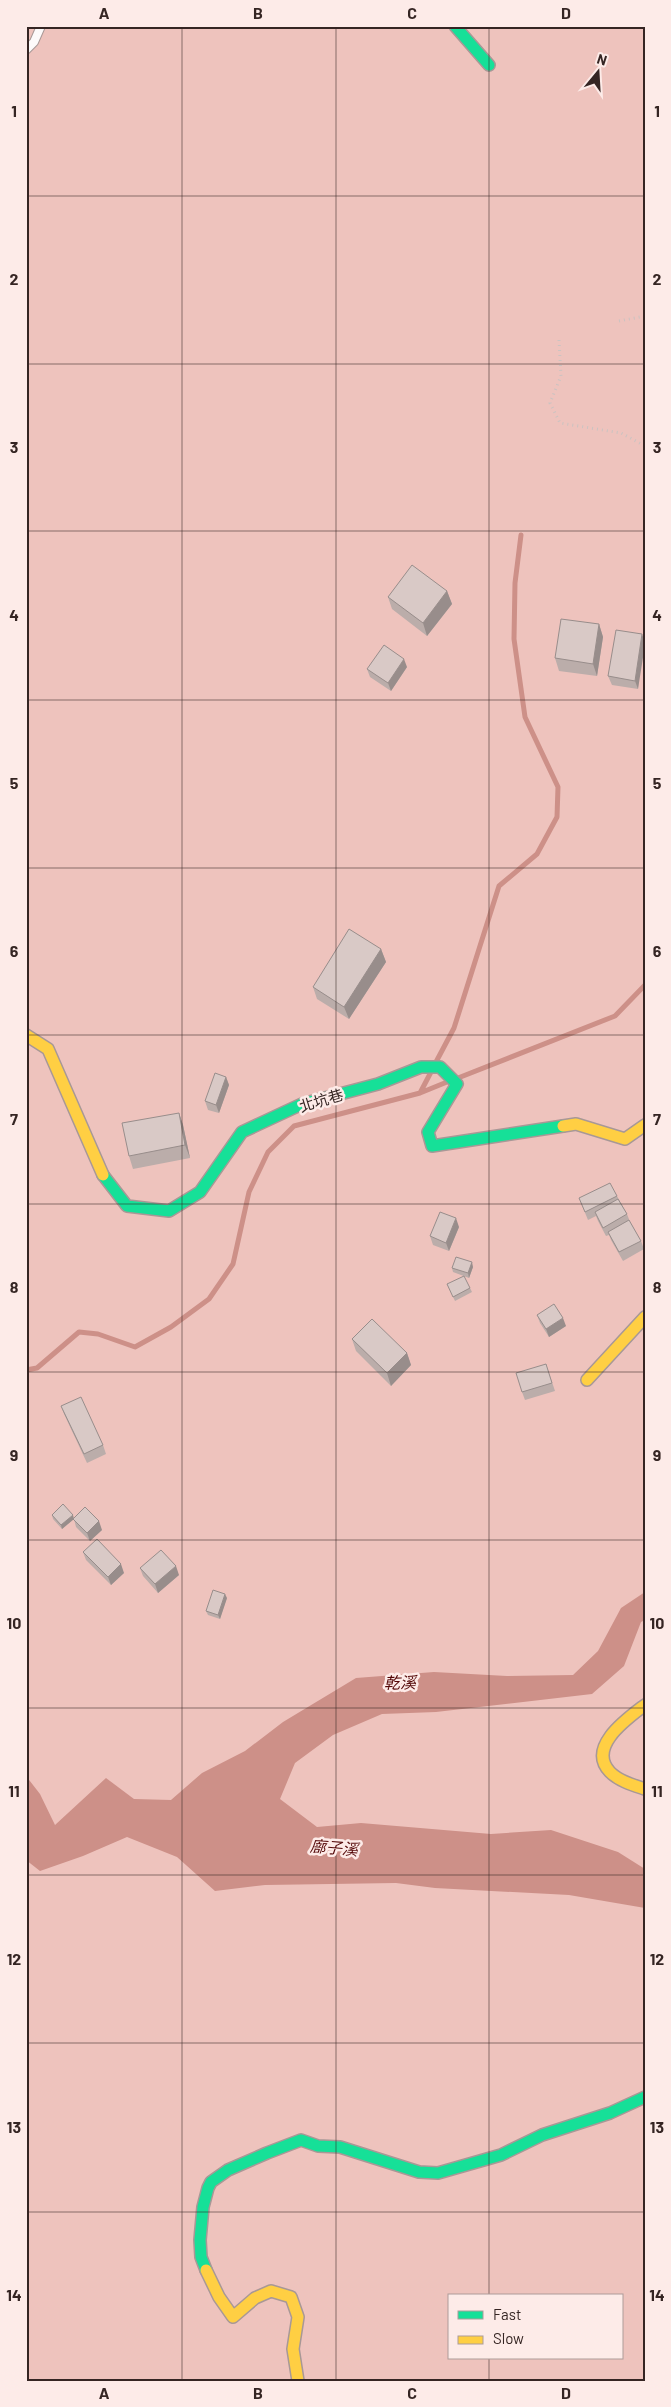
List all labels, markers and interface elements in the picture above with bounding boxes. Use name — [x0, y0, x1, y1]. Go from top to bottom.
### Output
text: A — [99, 3, 110, 22]
text: B — [253, 3, 263, 22]
text: C — [407, 3, 417, 22]
text: D — [561, 3, 571, 22]
north arrow — [574, 48, 624, 98]
text: N — [595, 50, 609, 69]
text: 1 — [11, 101, 17, 120]
text: 1 — [654, 101, 660, 120]
text: 2 — [10, 269, 19, 288]
text: 2 — [653, 269, 662, 288]
text: 3 — [10, 437, 18, 456]
text: 3 — [653, 437, 661, 456]
text: 4 — [9, 605, 19, 624]
text: 4 — [652, 605, 662, 624]
text: 5 — [10, 773, 19, 792]
text: 5 — [653, 773, 662, 792]
text: 6 — [10, 941, 19, 960]
text: 6 — [653, 941, 662, 960]
street label: 北坑巷 — [297, 1085, 345, 1115]
text: 7 — [10, 1109, 18, 1128]
text: 7 — [653, 1109, 661, 1128]
text: 8 — [10, 1277, 19, 1296]
text: 8 — [653, 1277, 662, 1296]
text: 9 — [10, 1445, 18, 1464]
text: 9 — [653, 1445, 661, 1464]
text: 10 — [7, 1613, 21, 1632]
text: 10 — [650, 1613, 664, 1632]
water label: 乾溪 — [384, 1672, 418, 1692]
text: 11 — [8, 1781, 20, 1800]
text: 11 — [651, 1781, 663, 1800]
water label: 廍子溪 — [309, 1835, 361, 1859]
text: 12 — [7, 1949, 21, 1968]
text: 12 — [650, 1949, 664, 1968]
text: 13 — [7, 2117, 21, 2136]
text: 13 — [650, 2117, 664, 2136]
text: 14 — [6, 2285, 22, 2304]
text: 14 — [649, 2285, 665, 2304]
legend — [448, 2294, 624, 2360]
text: Fast — [493, 2305, 521, 2323]
text: Slow — [493, 2329, 524, 2347]
text: A — [99, 2383, 110, 2402]
text: B — [253, 2383, 263, 2402]
text: C — [407, 2383, 417, 2402]
text: D — [561, 2383, 571, 2402]

